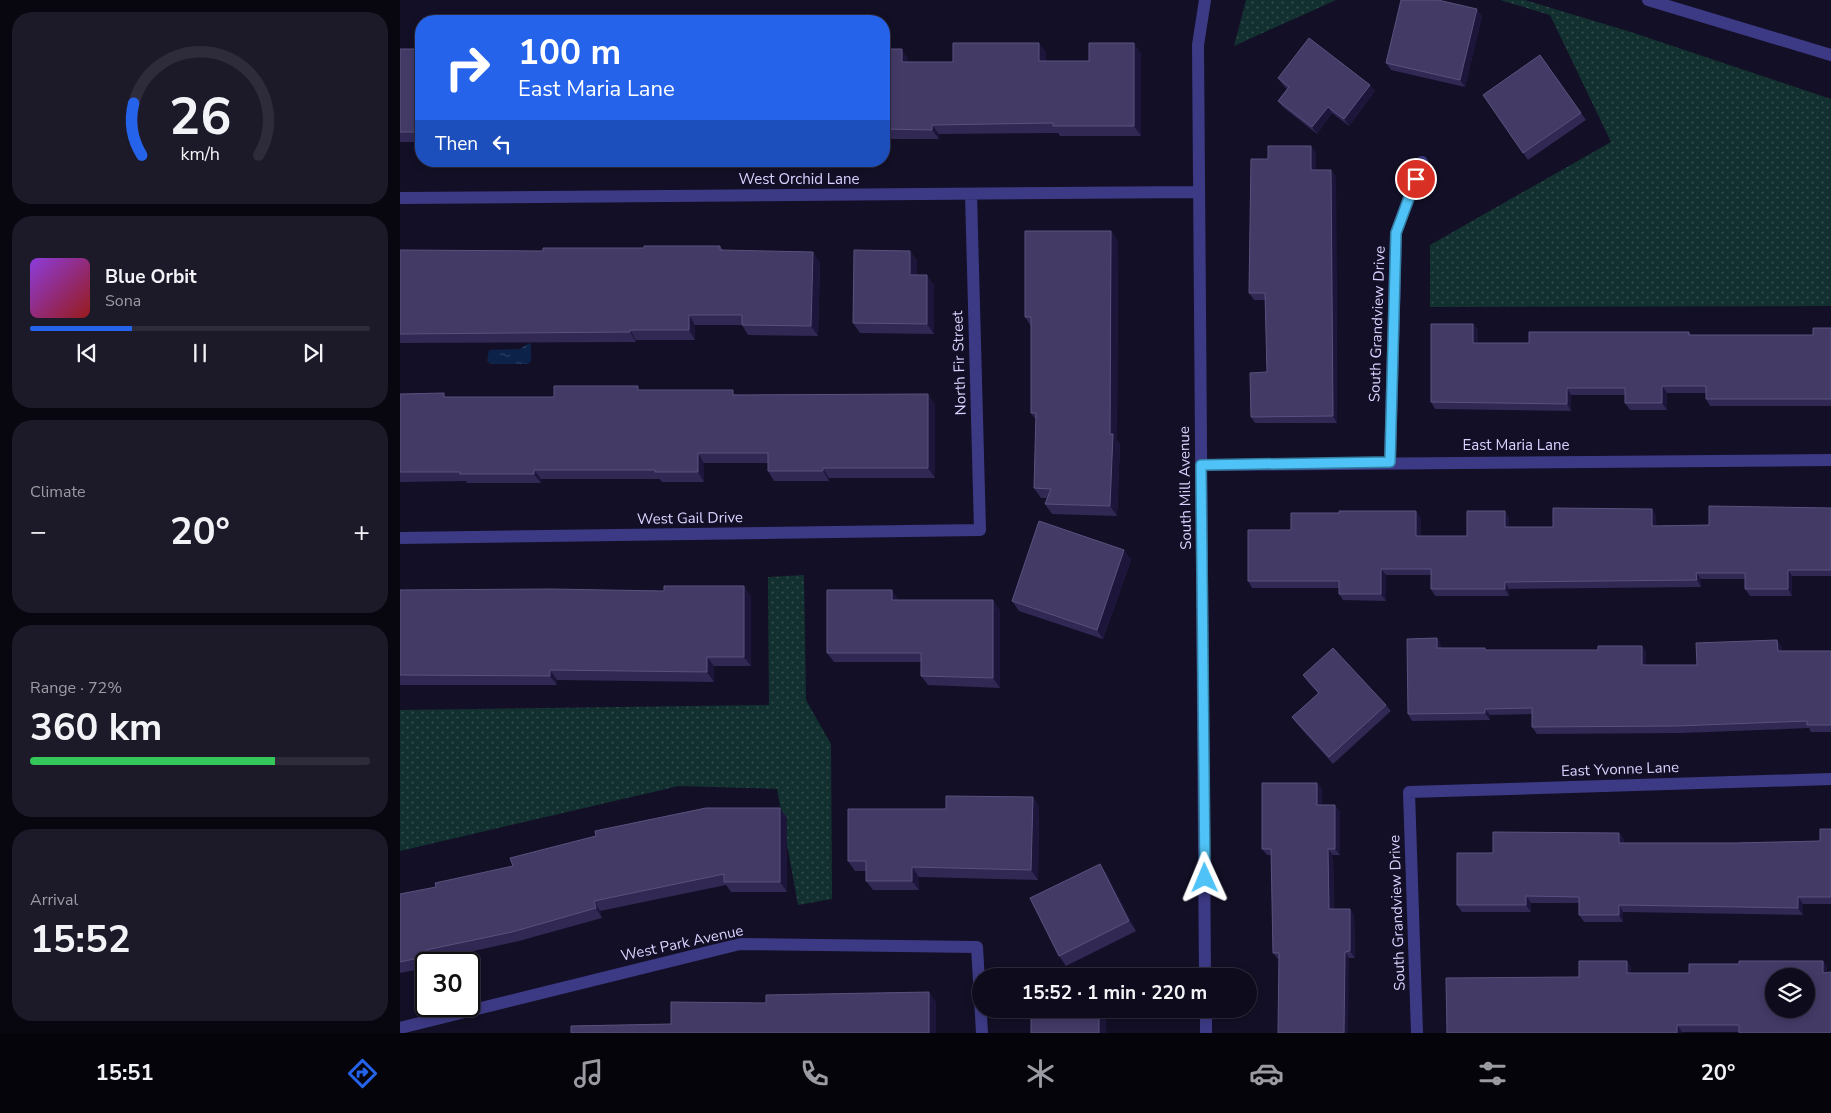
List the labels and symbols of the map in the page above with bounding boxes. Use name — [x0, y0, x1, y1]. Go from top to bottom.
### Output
pin — [1395, 158, 1437, 200]
street label: West Orchid Lane — [739, 169, 859, 189]
street label: South Grandview Drive — [1364, 246, 1390, 402]
street label: North Fir Street — [947, 310, 971, 416]
street label: South Mill Avenue — [1174, 426, 1196, 550]
street label: East Maria Lane — [1463, 435, 1569, 455]
street label: West Gail Drive — [637, 507, 743, 529]
street label: East Yvonne Lane — [1561, 757, 1679, 781]
street label: South Grandview Drive — [1384, 835, 1410, 991]
position arrow — [1178, 851, 1230, 903]
street label: West Park Avenue — [619, 920, 745, 966]
speed limit sign: 30 — [415, 952, 480, 1017]

